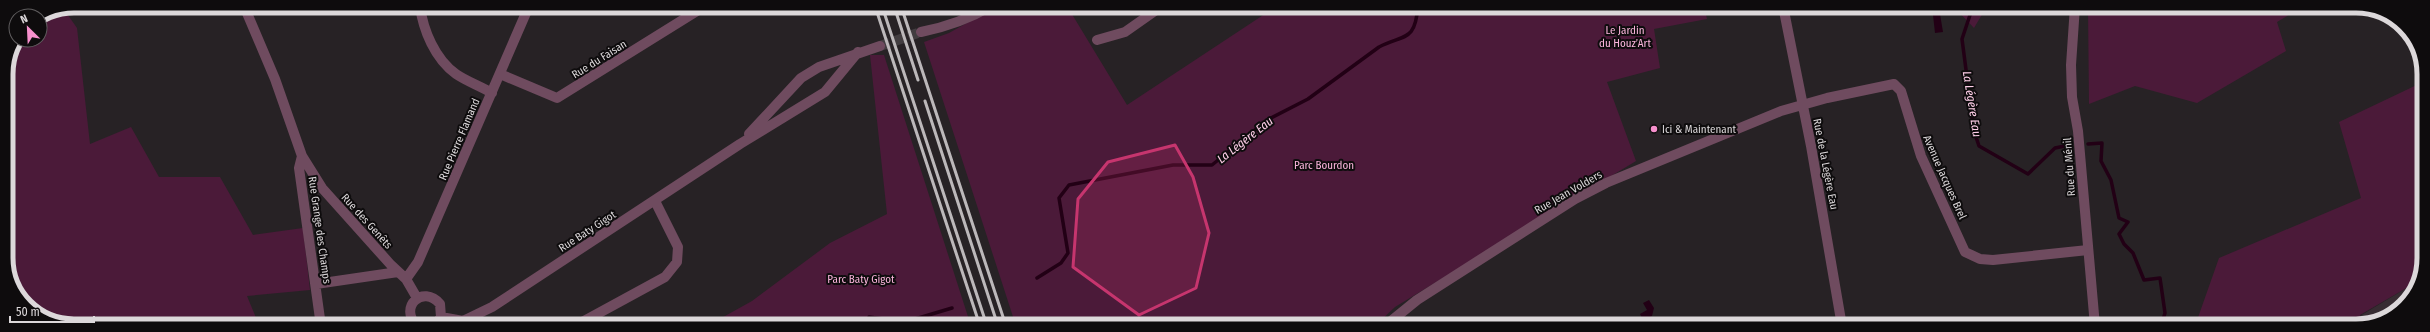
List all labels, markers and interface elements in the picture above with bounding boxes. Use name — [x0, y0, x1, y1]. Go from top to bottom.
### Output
north arrow — [8, 8, 48, 48]
text: N — [18, 12, 30, 27]
park label: Le Jardin du Houz’Art — [1599, 24, 1651, 50]
street label: Rue du Faisan — [569, 37, 629, 81]
water label: La Légère Eau — [1960, 70, 1984, 138]
street label: Rue Pierre Flamand — [436, 96, 483, 182]
water label: La Légère Eau — [1214, 114, 1276, 166]
street label: Rue de la Légère Eau — [1810, 117, 1841, 211]
place label: Ici & Maintenant — [1662, 123, 1736, 136]
marker: Ici & Maintenant — [1649, 124, 1659, 134]
street label: Avenue Jacques Brel — [1920, 133, 1969, 221]
street label: Rue du Ménil — [2061, 137, 2078, 197]
park label: Parc Bourdon — [1294, 159, 1354, 172]
street label: Rue Jean Volders — [1532, 168, 1604, 217]
street label: Rue Grange des Champs — [306, 176, 334, 285]
street label: Rue des Genêts — [338, 191, 395, 252]
street label: Rue Baty Gigot — [556, 208, 619, 255]
park label: Parc Baty Gigot — [827, 273, 895, 286]
scale bar — [10, 298, 94, 324]
text: 50 m — [16, 305, 40, 319]

